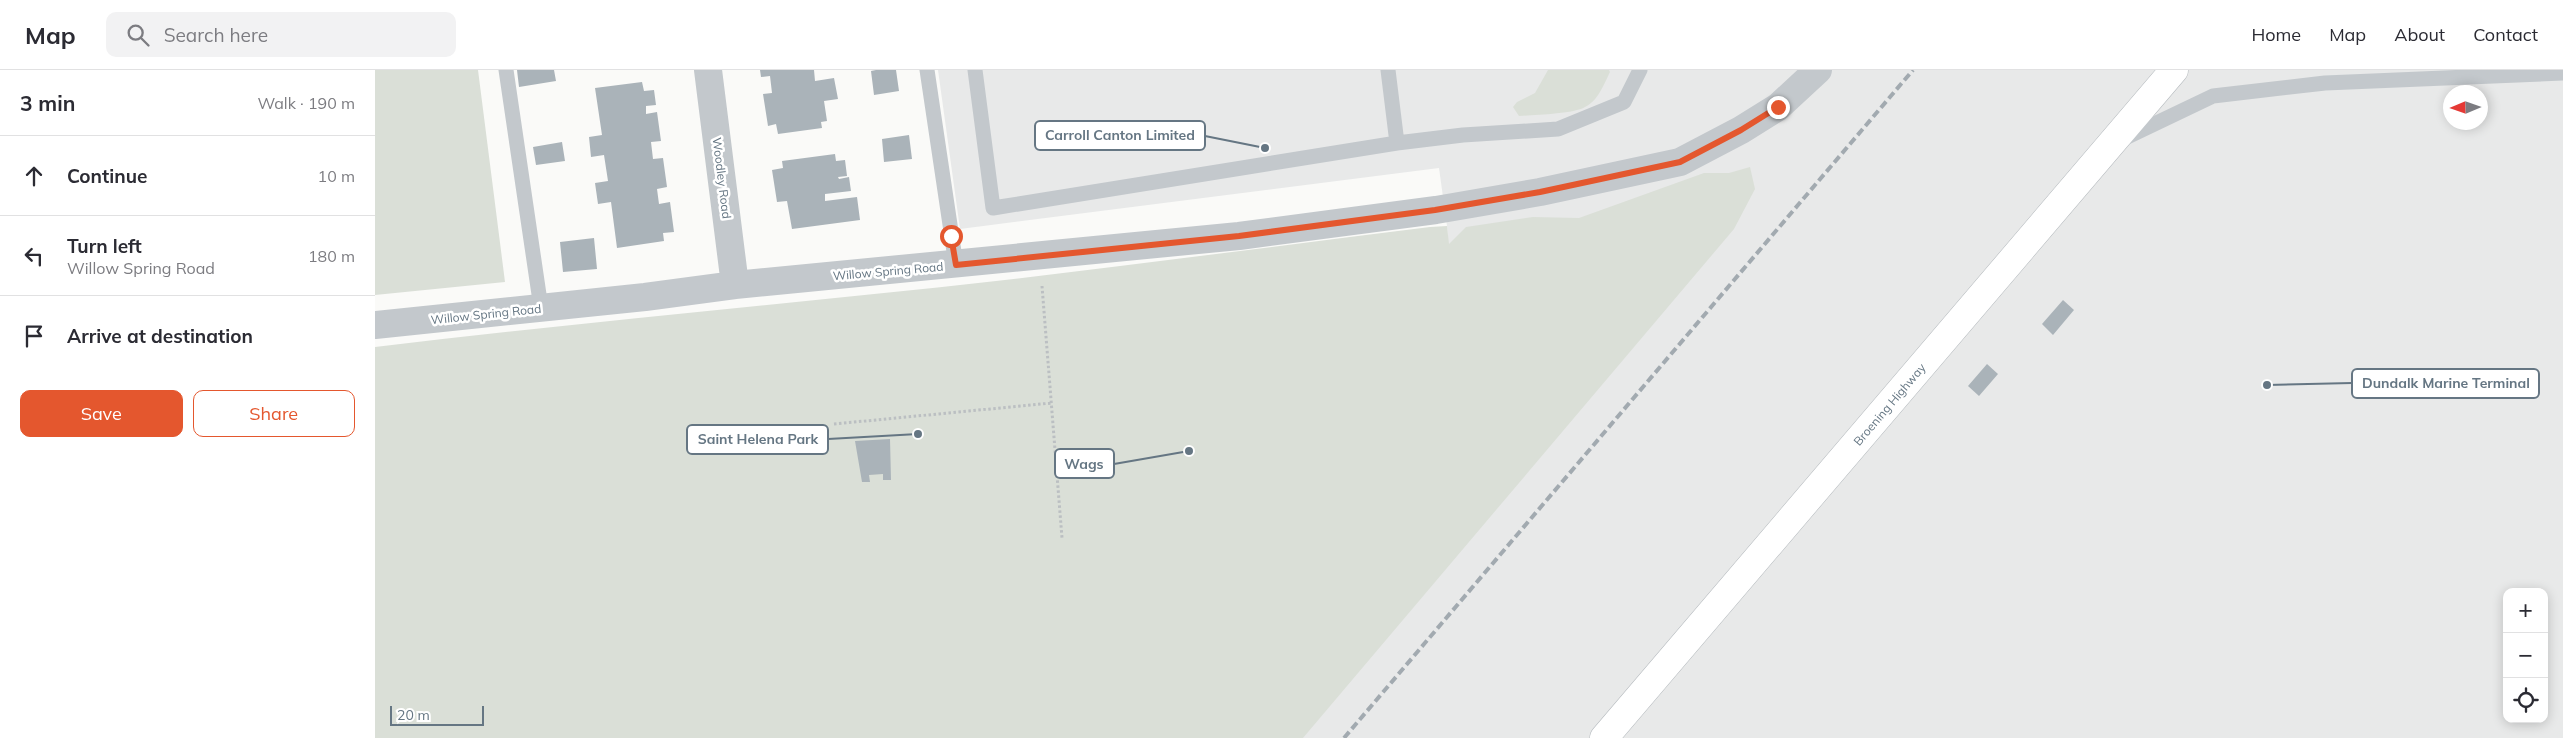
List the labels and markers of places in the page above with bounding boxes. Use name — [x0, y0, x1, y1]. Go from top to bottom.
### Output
callout: Carroll Canton Limited — [1035, 121, 1205, 150]
callout: Dundalk Marine Terminal — [2352, 369, 2539, 398]
callout: Saint Helena Park — [687, 425, 828, 454]
callout: Wags — [1055, 449, 1114, 478]

